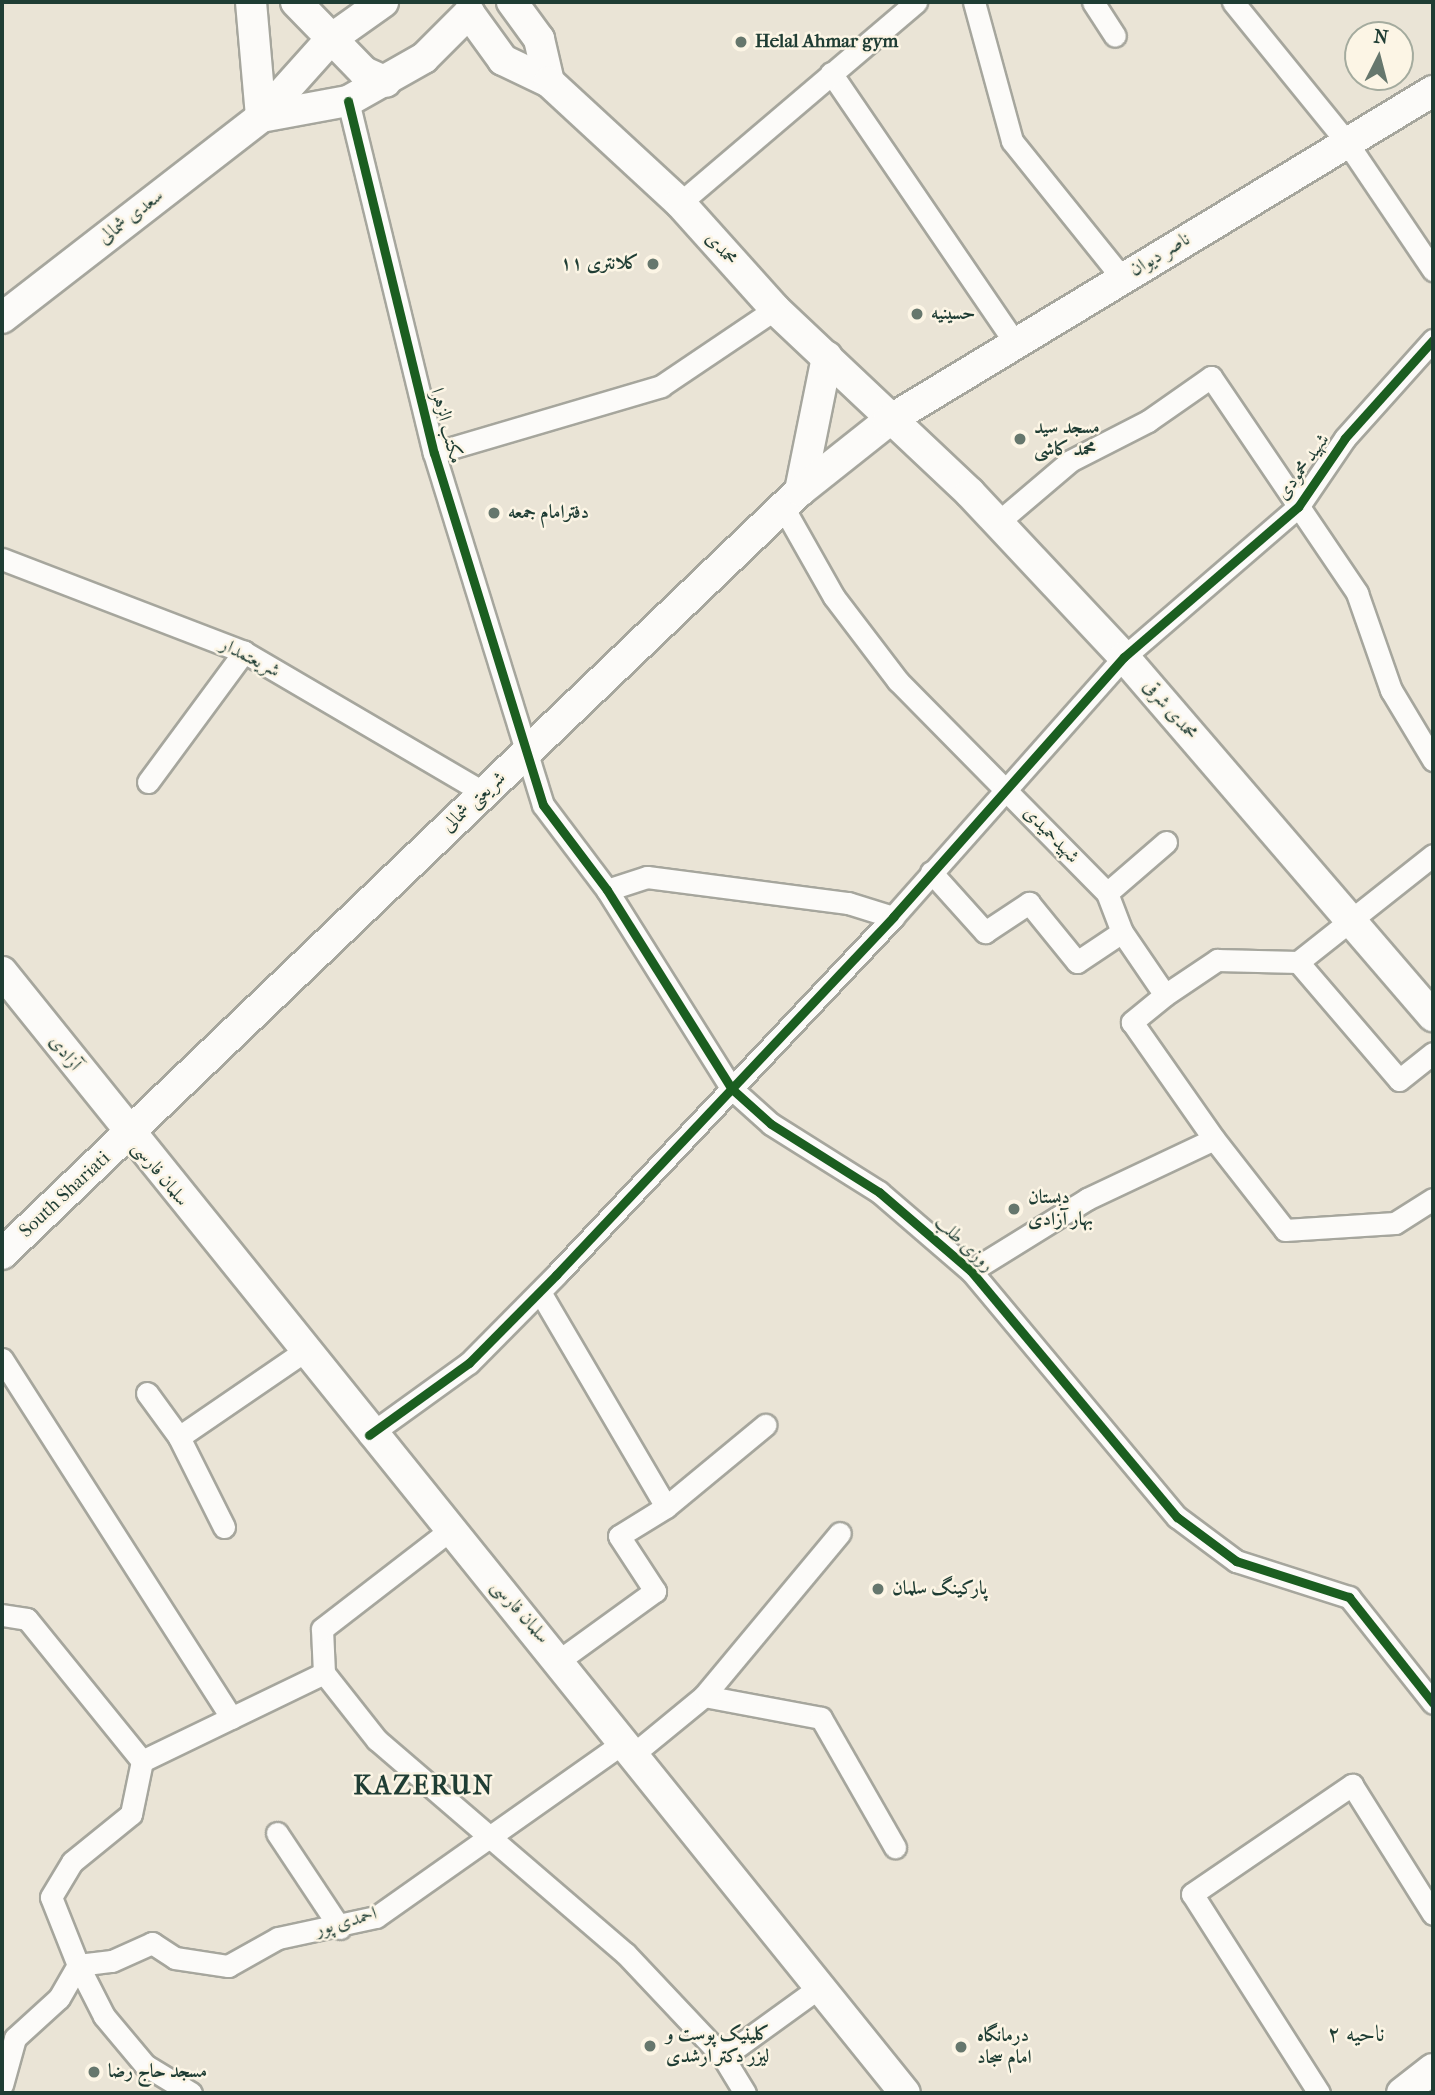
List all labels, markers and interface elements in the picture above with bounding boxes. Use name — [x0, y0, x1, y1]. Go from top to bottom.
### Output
north arrow — [1344, 21, 1414, 91]
text: N — [1373, 25, 1389, 49]
place label: Helal Ahmar gym — [755, 31, 898, 53]
marker: Helal Ahmar gym — [733, 34, 749, 50]
street label: سعدی شمالی — [94, 184, 168, 250]
street label: محمدی — [700, 227, 742, 271]
street label: ناصر دیوان — [1126, 228, 1194, 282]
place label: کلانتری ۱۱ — [560, 253, 639, 275]
marker: کلانتری ۱۱ — [645, 256, 661, 272]
place label: حسینیه — [931, 303, 975, 325]
marker: حسینیه — [909, 306, 925, 322]
street label: مکتب الزهرا — [425, 386, 467, 466]
place label: مسجد سید محمد کاشی — [1034, 417, 1100, 461]
street label: شهید محمودی — [1271, 429, 1335, 505]
marker: مسجد سید محمد کاشی — [1012, 431, 1028, 447]
place label: دفترامام جمعه — [508, 502, 589, 524]
marker: دفترامام جمعه — [486, 505, 502, 521]
street label: شریعتمدار — [216, 633, 284, 683]
street label: محمدی شرقی — [1138, 675, 1202, 745]
street label: شریعتی شمالی — [437, 767, 511, 837]
street label: شهیدحمیدی — [1018, 802, 1084, 868]
street label: آزادی — [44, 1031, 86, 1075]
street label: سلمان فارسی — [127, 1137, 193, 1211]
street label: South Shariati — [15, 1147, 115, 1243]
place label: دبستان بهار آزادی — [1028, 1187, 1093, 1231]
marker: دبستان بهار آزادی — [1006, 1201, 1022, 1217]
street label: روزی طلب — [930, 1211, 998, 1277]
street label: سلمان فارسی — [486, 1575, 554, 1649]
place label: پارکینگ سلمان — [892, 1578, 987, 1600]
marker: پارکینگ سلمان — [870, 1581, 886, 1597]
district label: KAZERUN — [354, 1770, 494, 1802]
street label: احمدی پور — [312, 1902, 380, 1942]
district label: ناحیه ۲ — [1327, 2020, 1385, 2048]
place label: کلینیک پوست و لیزر دکتر ارشدی — [666, 2024, 770, 2068]
place label: درمانگاه امام سجاد — [977, 2025, 1032, 2069]
marker: کلینیک پوست و لیزر دکتر ارشدی — [640, 2036, 660, 2056]
marker: درمانگاه امام سجاد — [951, 2037, 971, 2057]
place label: مسجد حاج رضا — [108, 2061, 207, 2083]
marker: مسجد حاج رضا — [86, 2064, 102, 2080]

